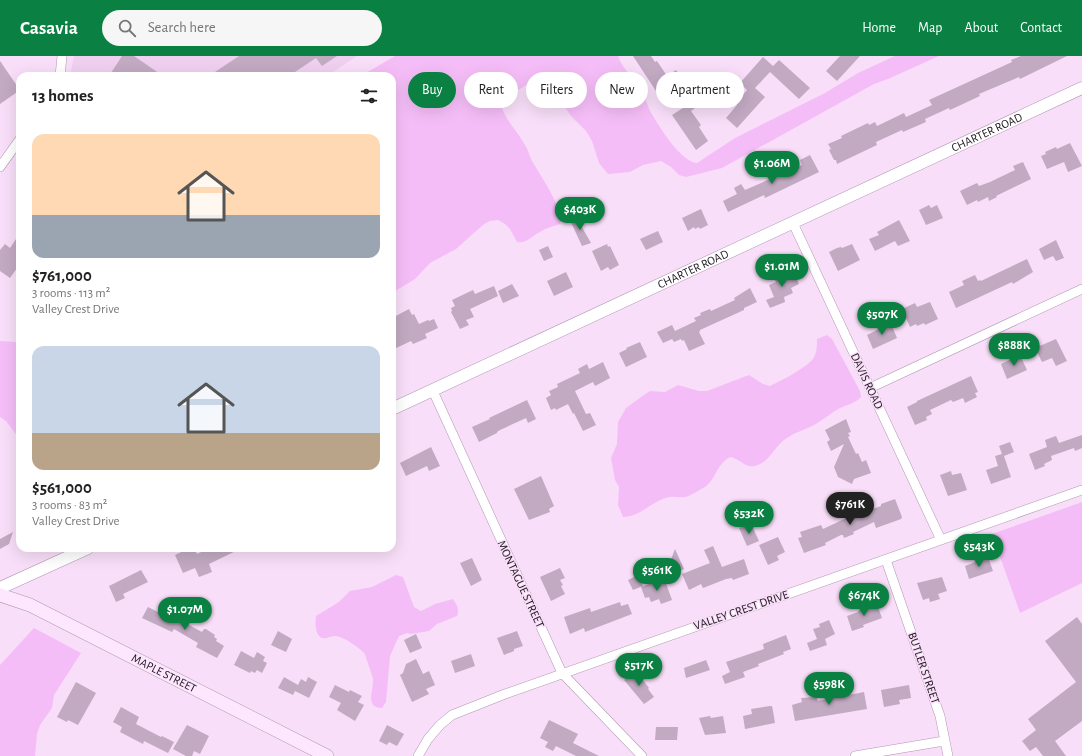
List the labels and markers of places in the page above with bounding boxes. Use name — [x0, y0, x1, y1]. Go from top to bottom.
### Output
pin: $1.06M — [739, 151, 805, 185]
pin: $403K — [552, 197, 608, 231]
pin: $1.01M — [749, 254, 815, 288]
pin: $507K — [854, 302, 910, 336]
pin: $888K — [986, 333, 1042, 367]
pin: $761K — [822, 492, 878, 526]
pin: $532K — [721, 501, 777, 535]
pin: $543K — [951, 534, 1007, 568]
pin: $561K — [629, 558, 685, 592]
pin: $674K — [836, 583, 892, 617]
pin: $1.07M — [152, 597, 218, 631]
pin: $517K — [611, 653, 667, 687]
pin: $598K — [801, 672, 857, 706]

